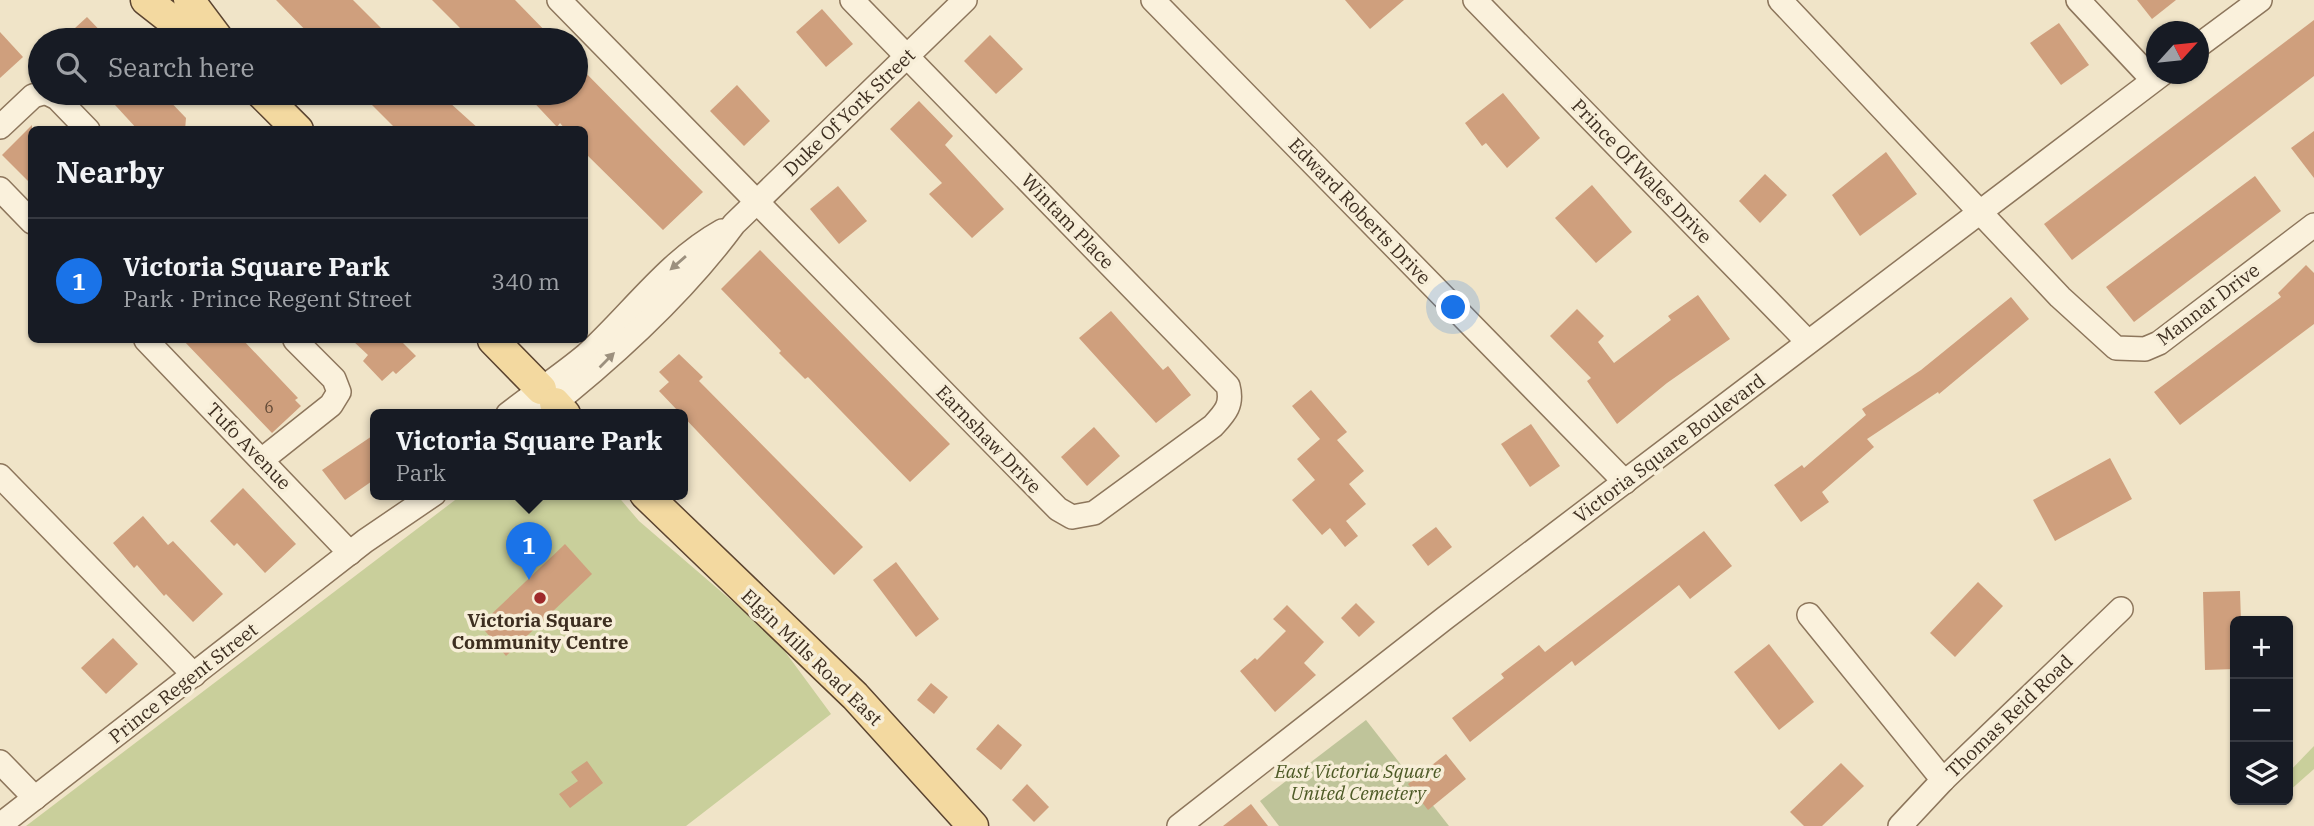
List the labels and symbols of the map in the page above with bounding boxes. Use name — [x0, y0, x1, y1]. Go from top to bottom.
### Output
north arrow — [2146, 21, 2209, 84]
street label: Duke Of York Street — [778, 43, 920, 181]
street label: Prince Of Wales Drive — [1567, 94, 1717, 248]
street label: Edward Roberts Drive — [1284, 133, 1436, 289]
street label: Wintam Place — [1016, 168, 1120, 274]
one-way arrow — [669, 255, 687, 271]
street label: Mannar Drive — [2152, 258, 2264, 350]
your location — [1436, 290, 1470, 324]
one-way arrow — [599, 352, 615, 369]
street label: Victoria Square Boulevard — [1568, 368, 1770, 528]
street label: Earnshaw Drive — [931, 380, 1047, 498]
street label: Tufo Avenue — [201, 397, 297, 495]
house number: 6 — [264, 397, 274, 417]
pin: 1 — [506, 522, 552, 580]
street label: Elgin Mills Road East — [737, 584, 888, 731]
marker: Victoria Square Community Centre — [532, 590, 548, 606]
place label: Victoria Square Community Centre — [451, 608, 629, 654]
street label: Prince Regent Street — [104, 617, 262, 749]
street label: Thomas Reid Road — [1941, 649, 2077, 783]
park label: East Victoria Square United Cemetery — [1274, 759, 1442, 805]

